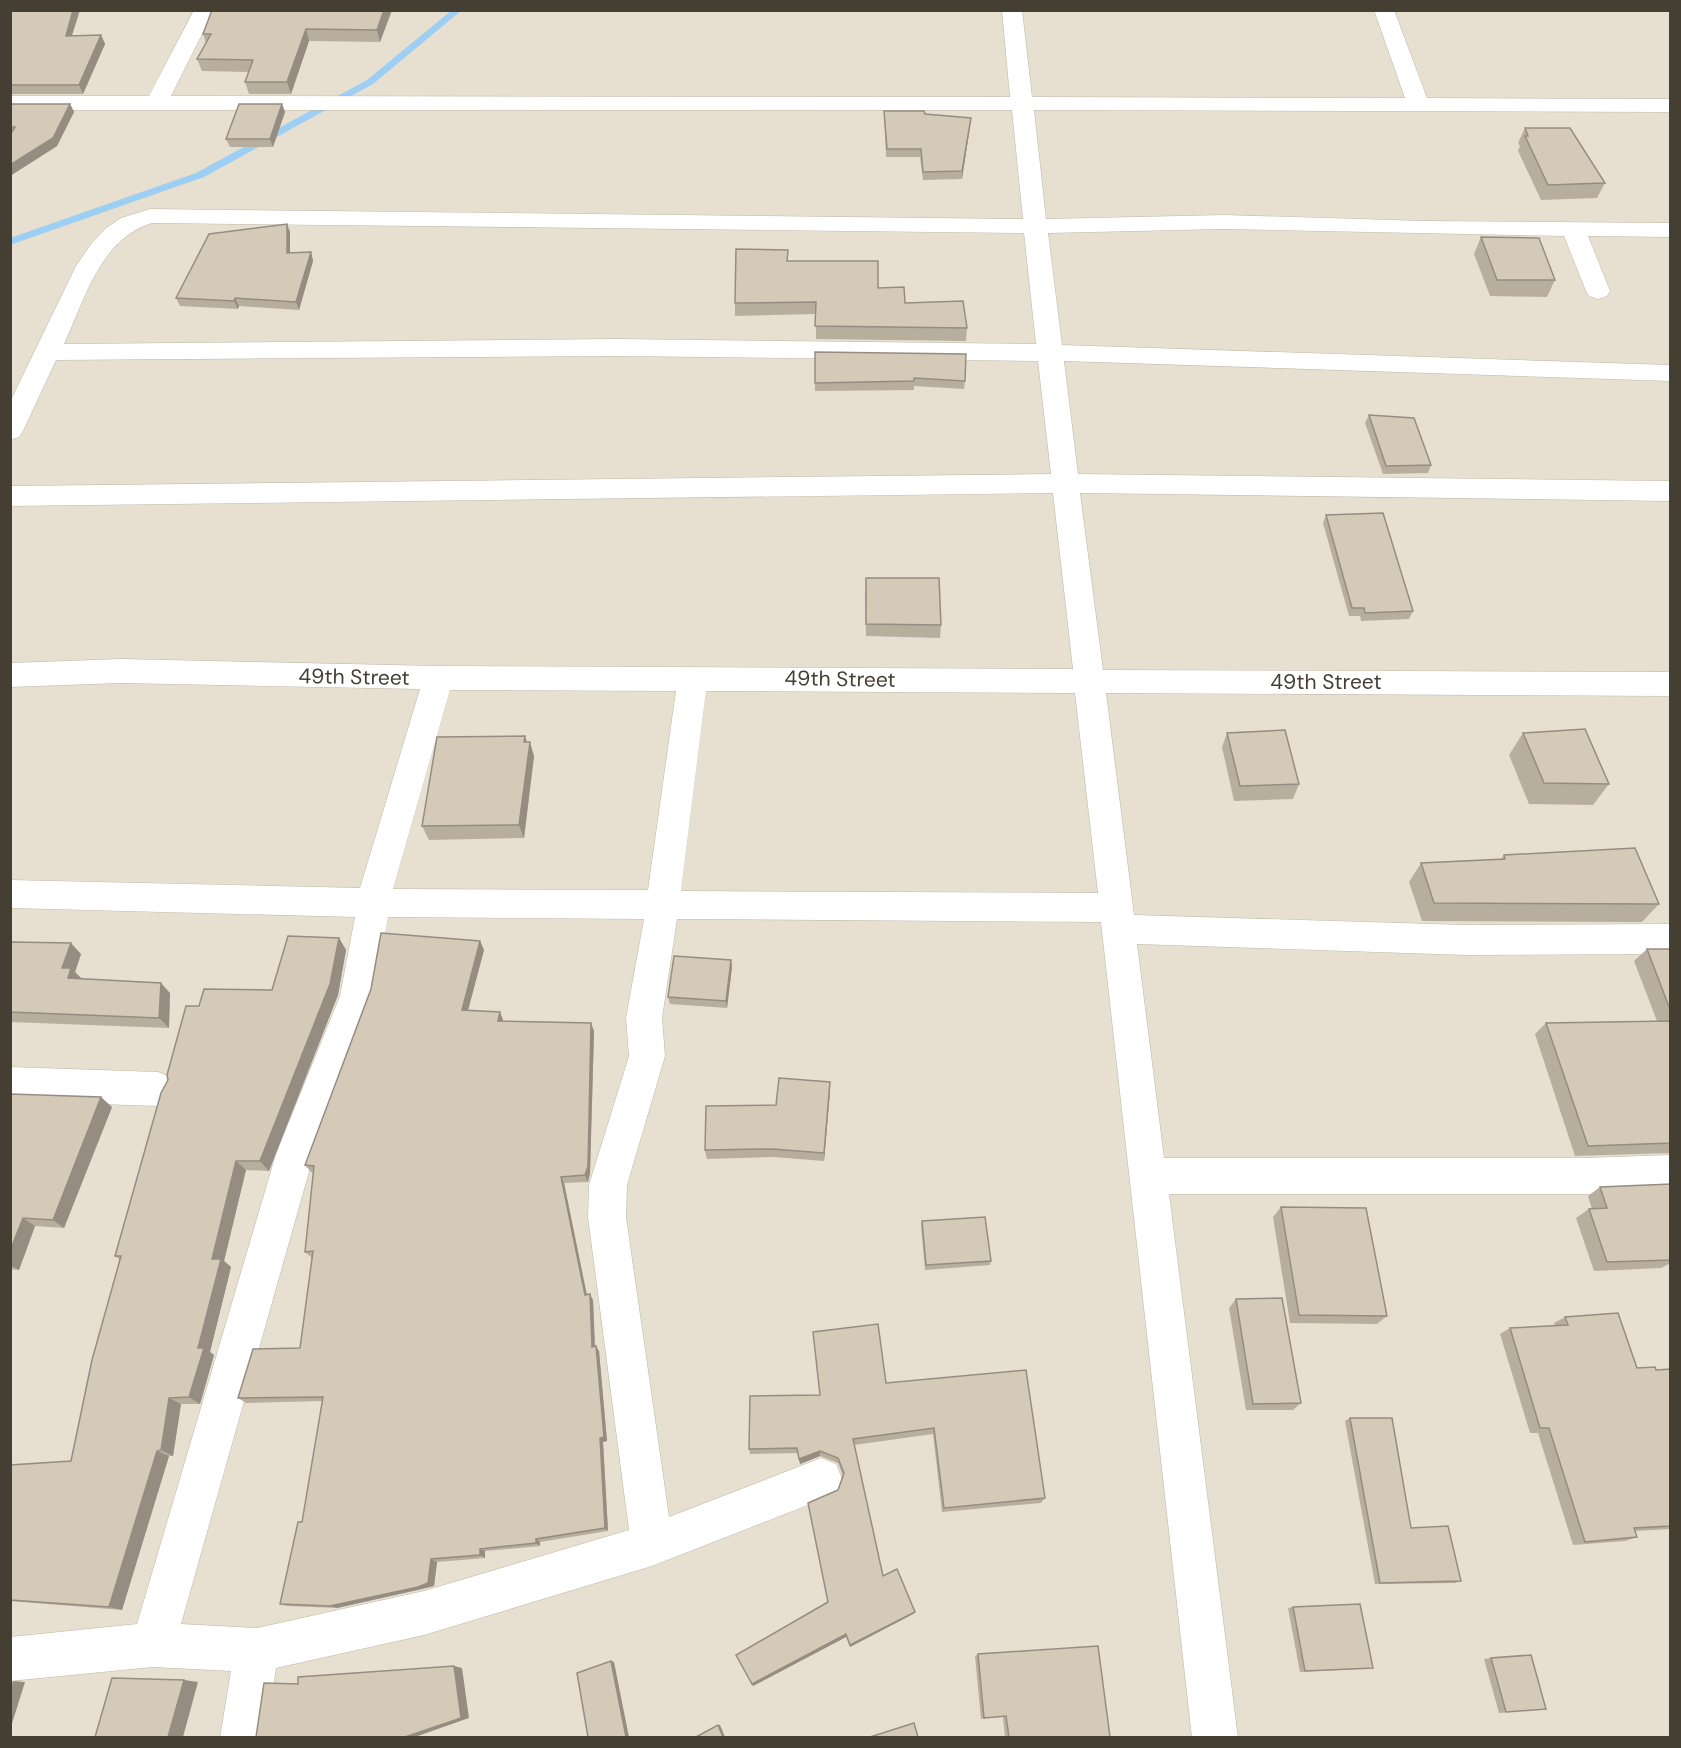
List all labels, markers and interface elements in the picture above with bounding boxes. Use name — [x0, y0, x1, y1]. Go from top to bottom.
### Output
street label: 49th Street — [298, 662, 410, 692]
street label: 49th Street — [784, 664, 896, 694]
street label: 49th Street — [1270, 668, 1382, 696]

